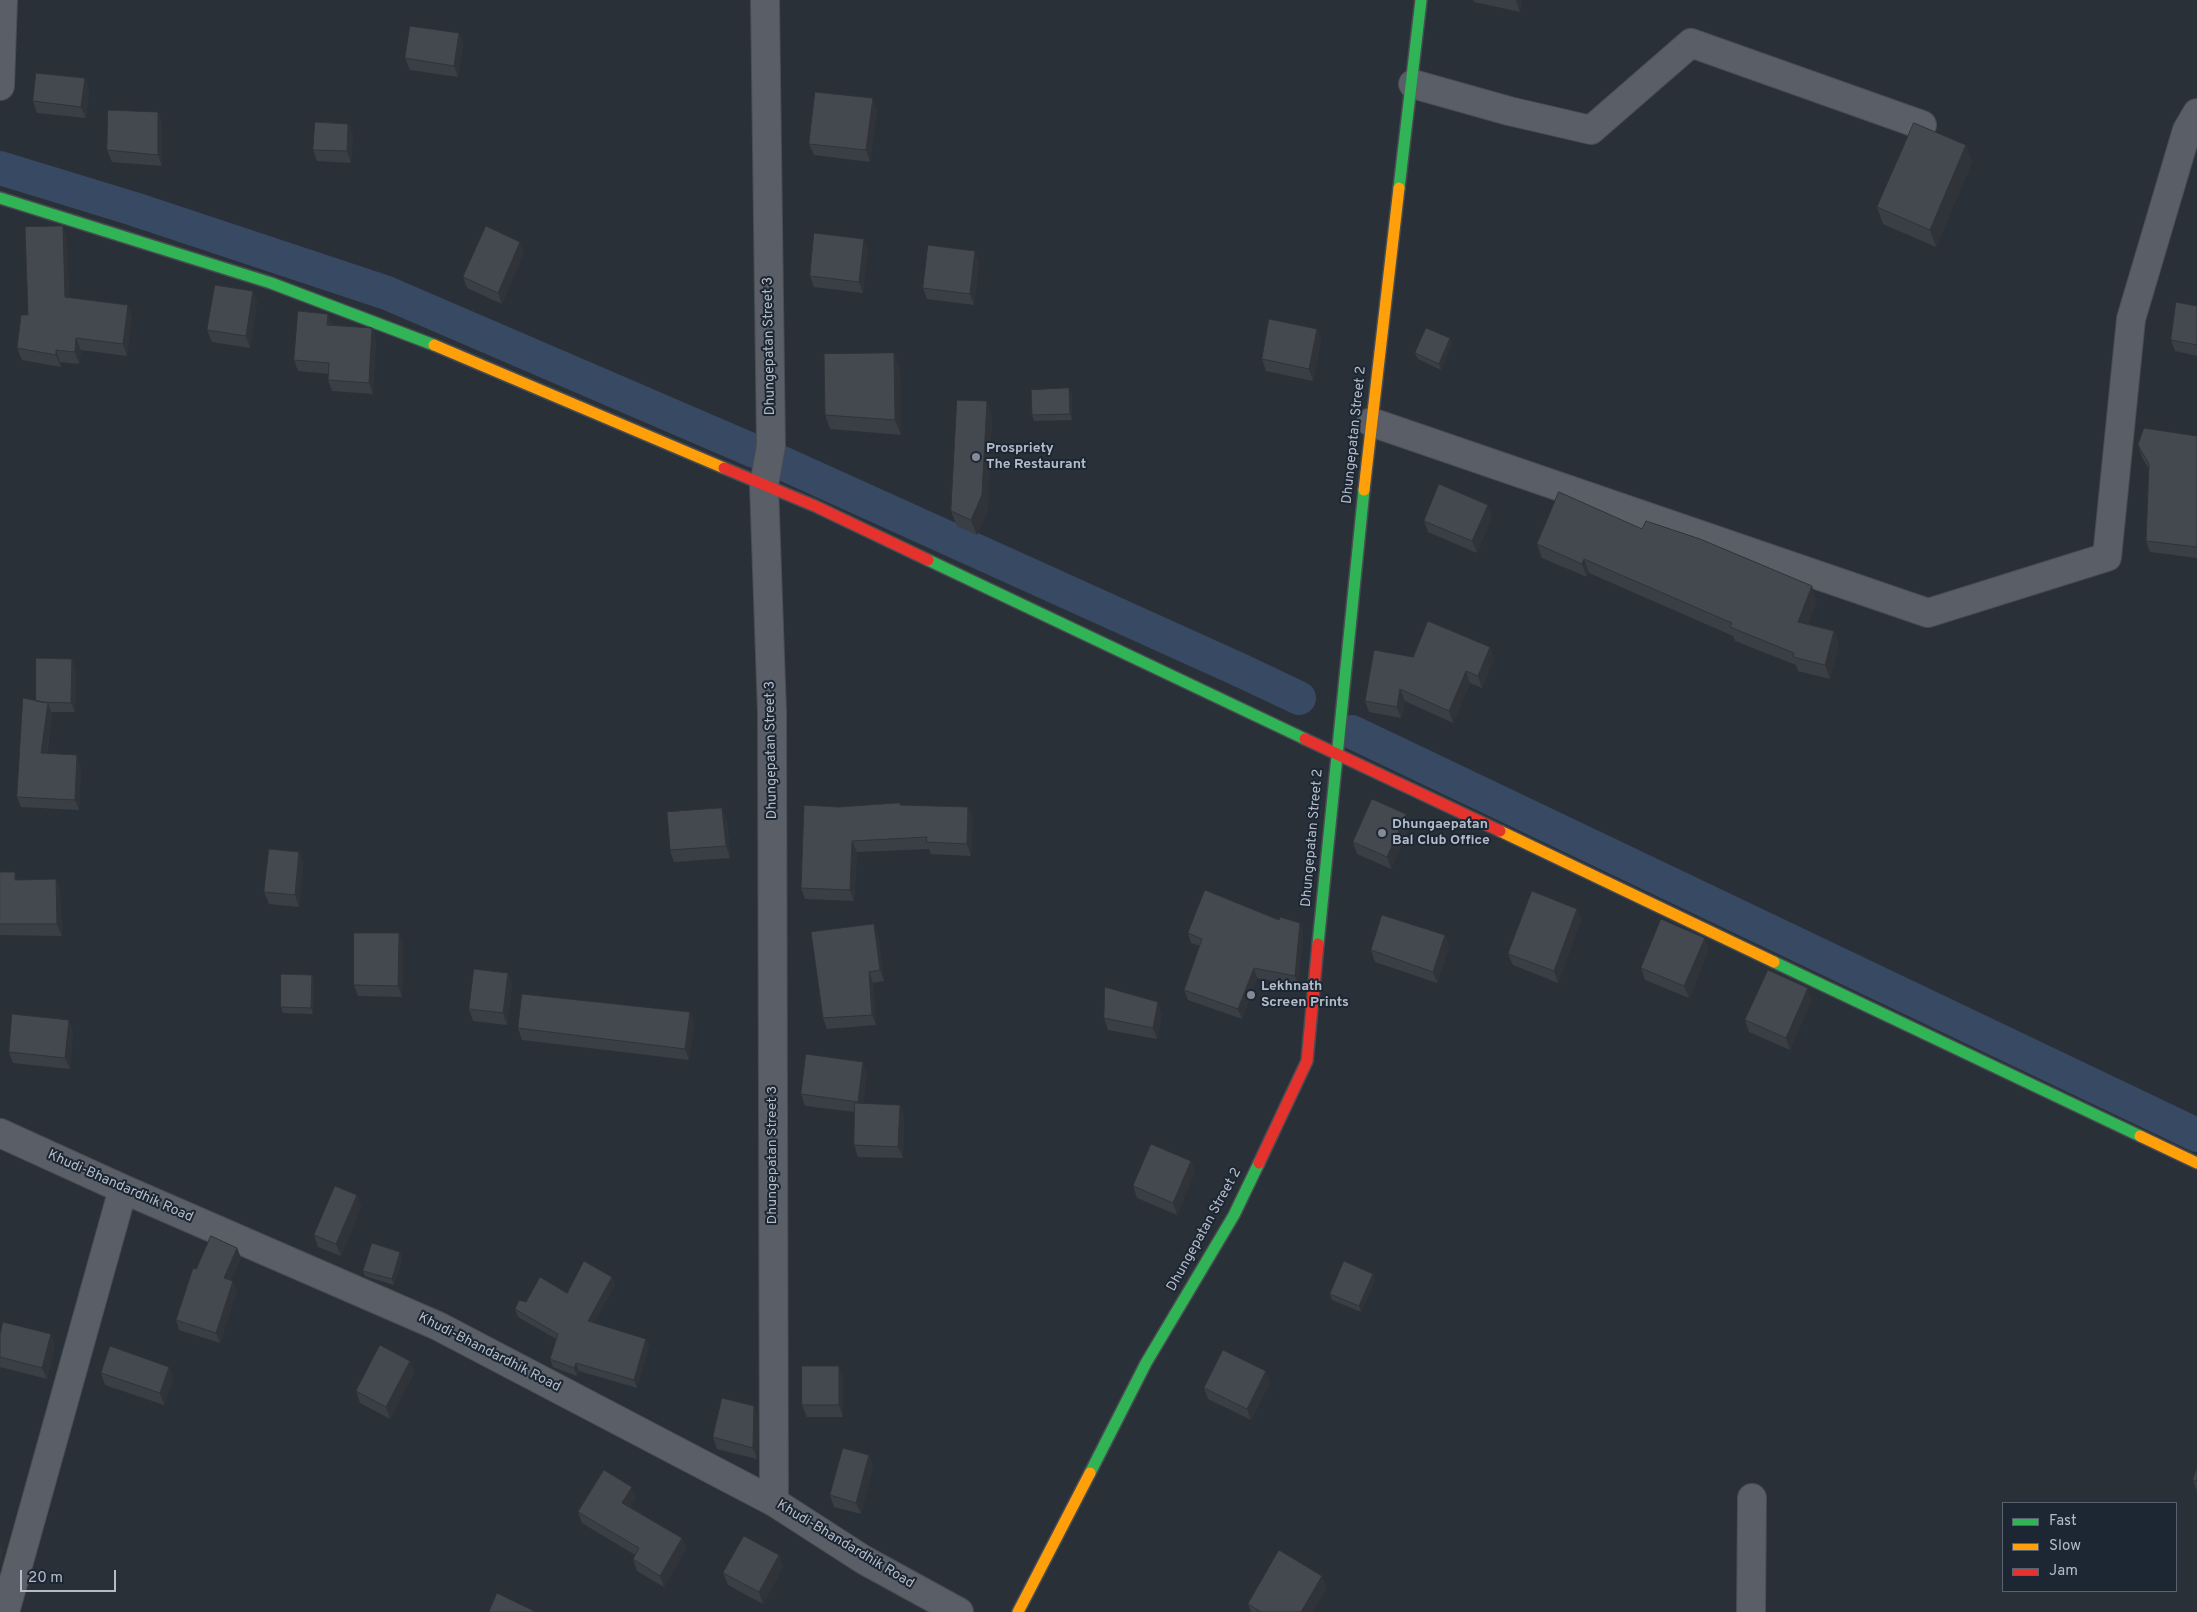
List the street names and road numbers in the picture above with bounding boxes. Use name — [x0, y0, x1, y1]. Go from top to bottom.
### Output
street label: Dhungepatan Street 3 — [760, 277, 780, 415]
street label: Dhungepatan Street 2 — [1339, 365, 1371, 505]
street label: Dhungepatan Street 3 — [762, 681, 782, 819]
street label: Dhungepatan Street 2 — [1299, 768, 1327, 908]
street label: Dhungepatan Street 3 — [765, 1086, 781, 1224]
street label: Khudi-Bhandardhik Road — [45, 1147, 195, 1227]
street label: Dhungepatan Street 2 — [1164, 1165, 1246, 1295]
street label: Khudi-Bhandardhik Road — [415, 1310, 563, 1396]
street label: Khudi-Bhandardhik Road — [773, 1497, 917, 1593]

